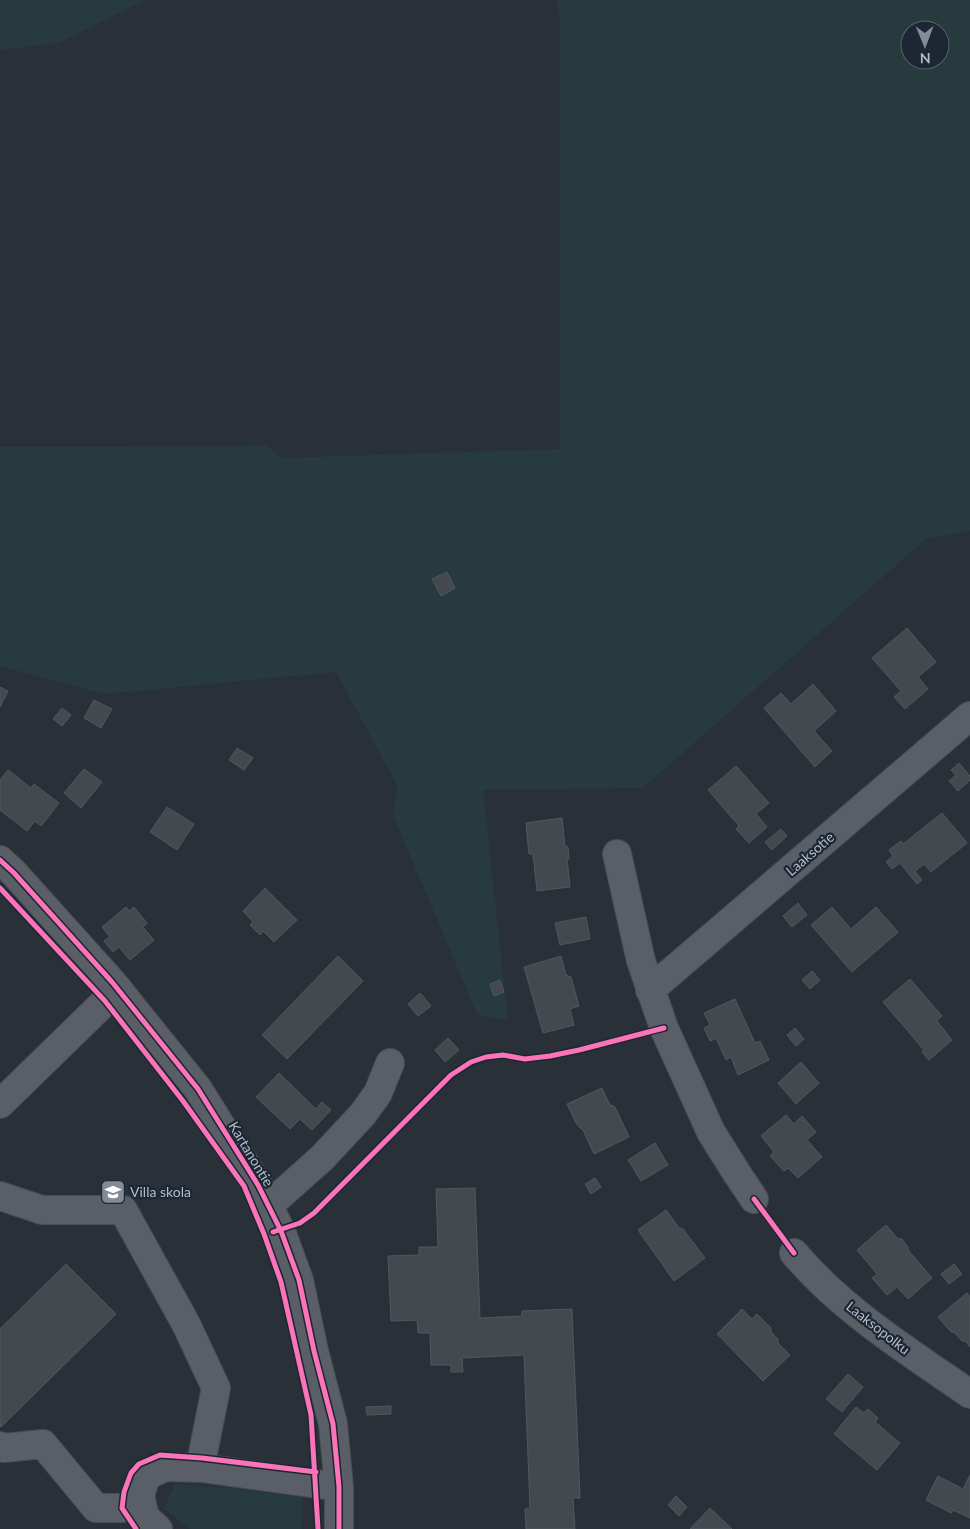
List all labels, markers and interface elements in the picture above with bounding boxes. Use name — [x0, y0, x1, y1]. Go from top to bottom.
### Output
north arrow — [900, 20, 950, 70]
text: N — [920, 50, 931, 67]
street label: Laaksotie — [782, 828, 837, 879]
street label: Kartanontie — [225, 1118, 277, 1189]
school or university icon: Villa skola — [100, 1179, 126, 1205]
place label: Villa skola — [130, 1183, 191, 1200]
street label: Laaksopolku — [843, 1297, 914, 1358]

